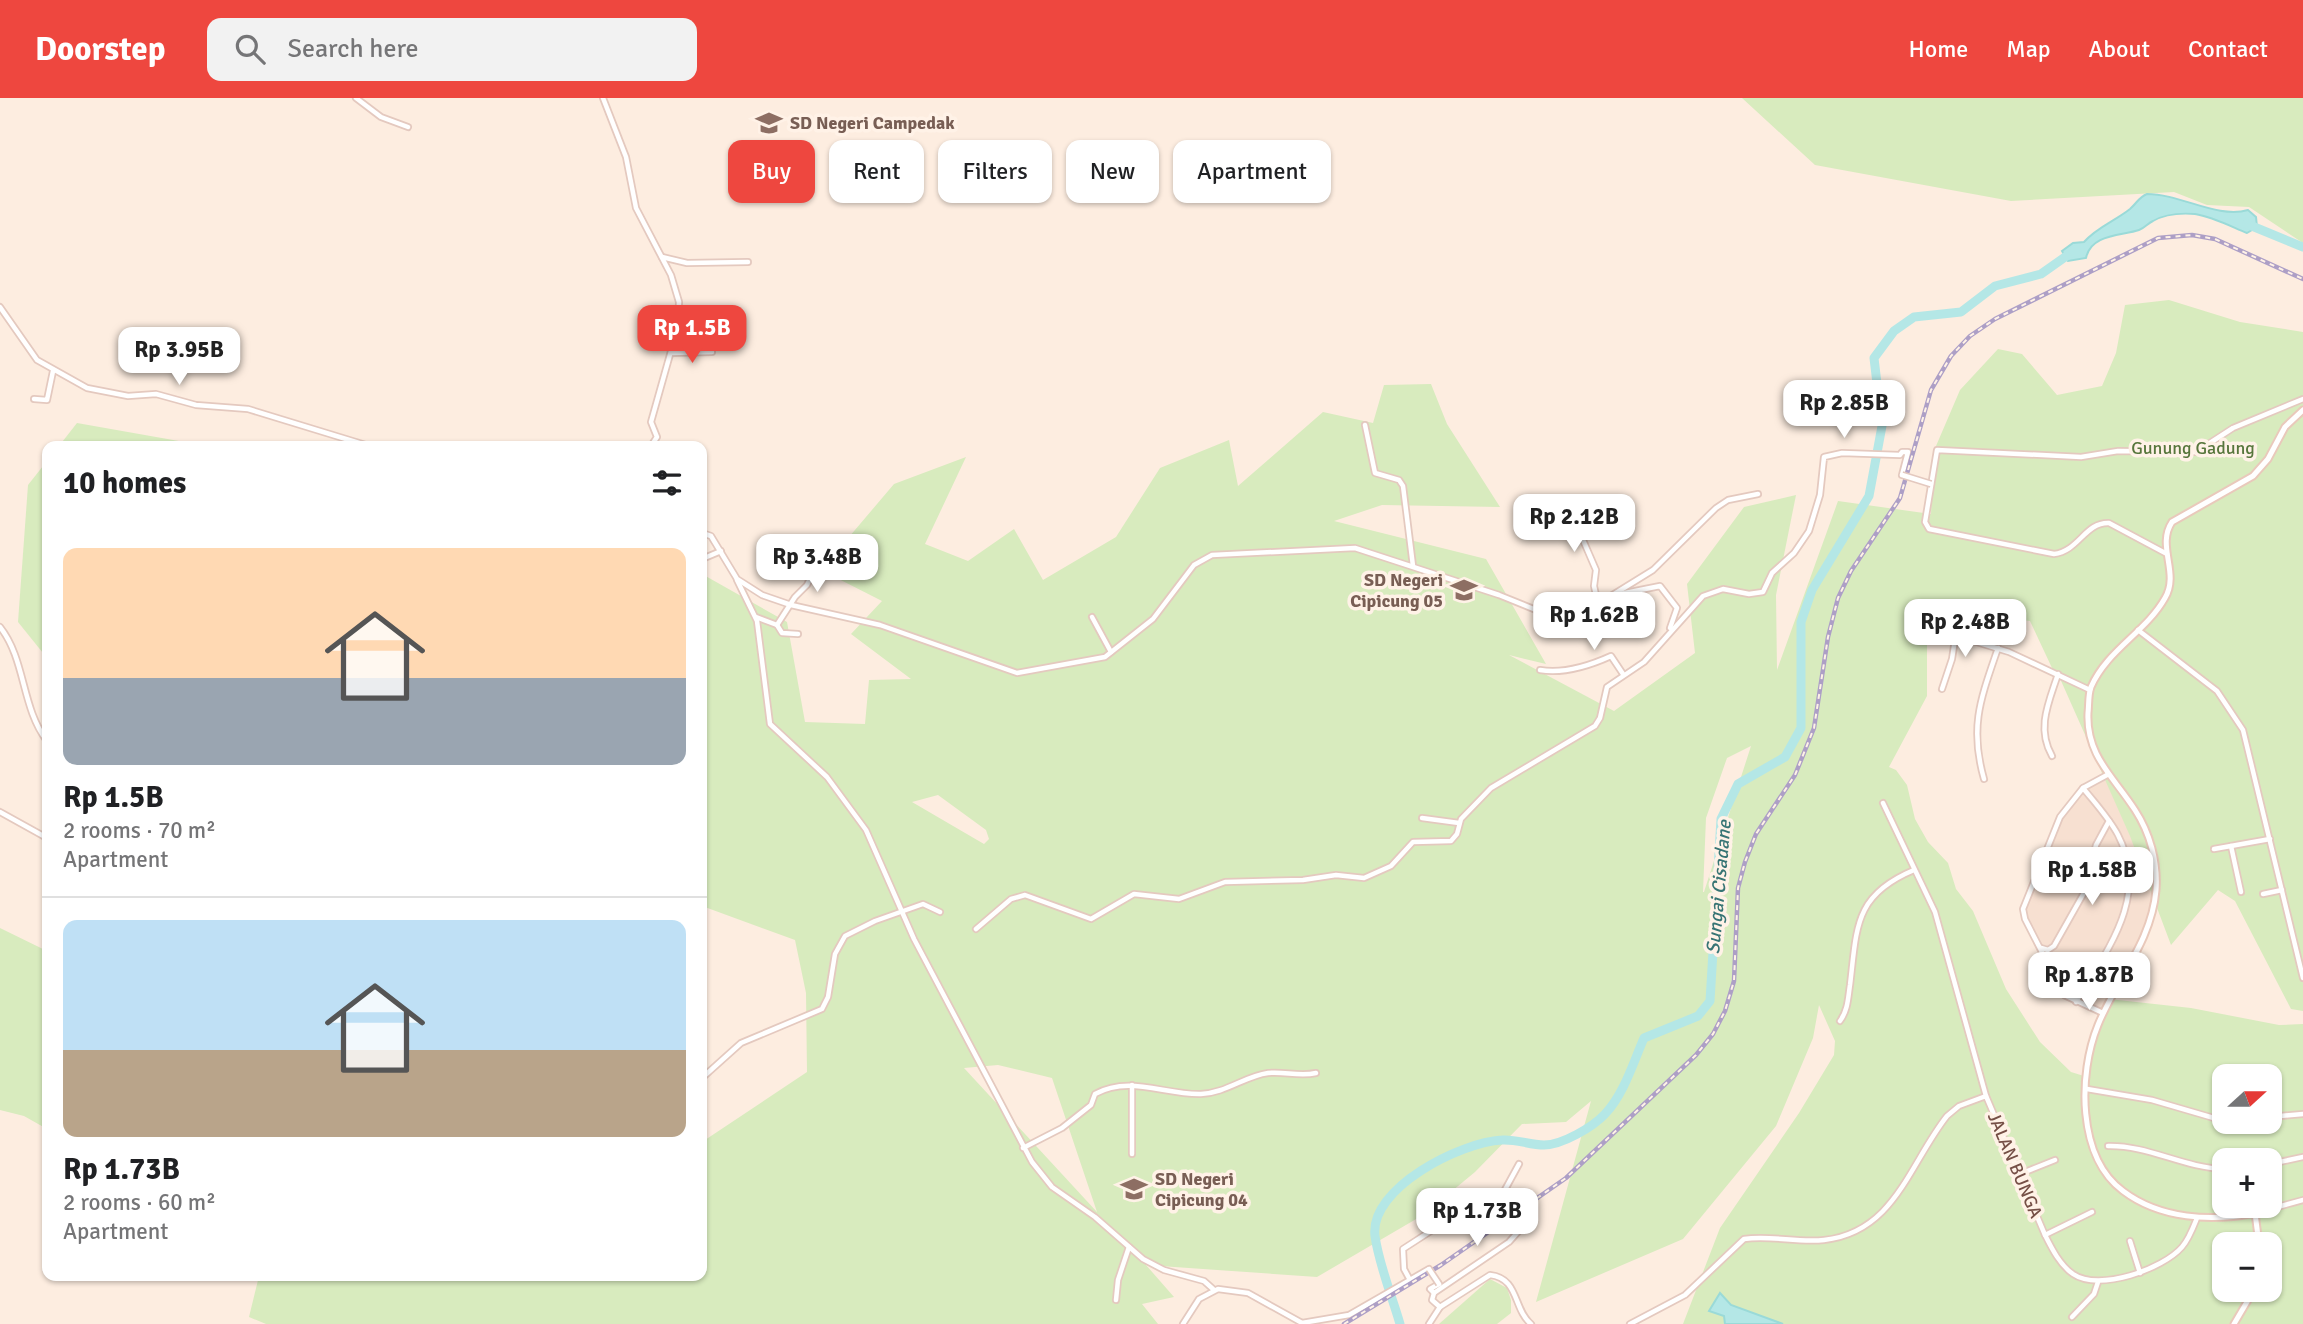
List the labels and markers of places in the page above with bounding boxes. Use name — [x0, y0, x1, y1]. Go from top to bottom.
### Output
school or university icon: SD Negeri Campedak — [754, 108, 784, 138]
place label: SD Negeri Campedak — [790, 112, 955, 134]
pin: Rp 1.5B — [627, 306, 757, 365]
pin: Rp 3.95B — [107, 328, 251, 387]
pin: Rp 2.85B — [1772, 380, 1916, 440]
pin: Rp 2.12B — [1502, 494, 1646, 554]
pin: Rp 3.48B — [745, 534, 889, 594]
place label: SD Negeri Cipicung 05 — [1350, 569, 1443, 612]
school or university icon: SD Negeri Cipicung 05 — [1449, 575, 1479, 605]
pin: Rp 1.62B — [1522, 592, 1666, 652]
pin: Rp 2.48B — [1893, 600, 2037, 659]
pin: Rp 1.58B — [2020, 848, 2164, 907]
pin: Rp 1.87B — [2017, 953, 2161, 1012]
place label: SD Negeri Cipicung 04 — [1155, 1168, 1248, 1211]
school or university icon: SD Negeri Cipicung 04 — [1119, 1174, 1149, 1204]
pin: Rp 1.73B — [1405, 1188, 1549, 1248]

